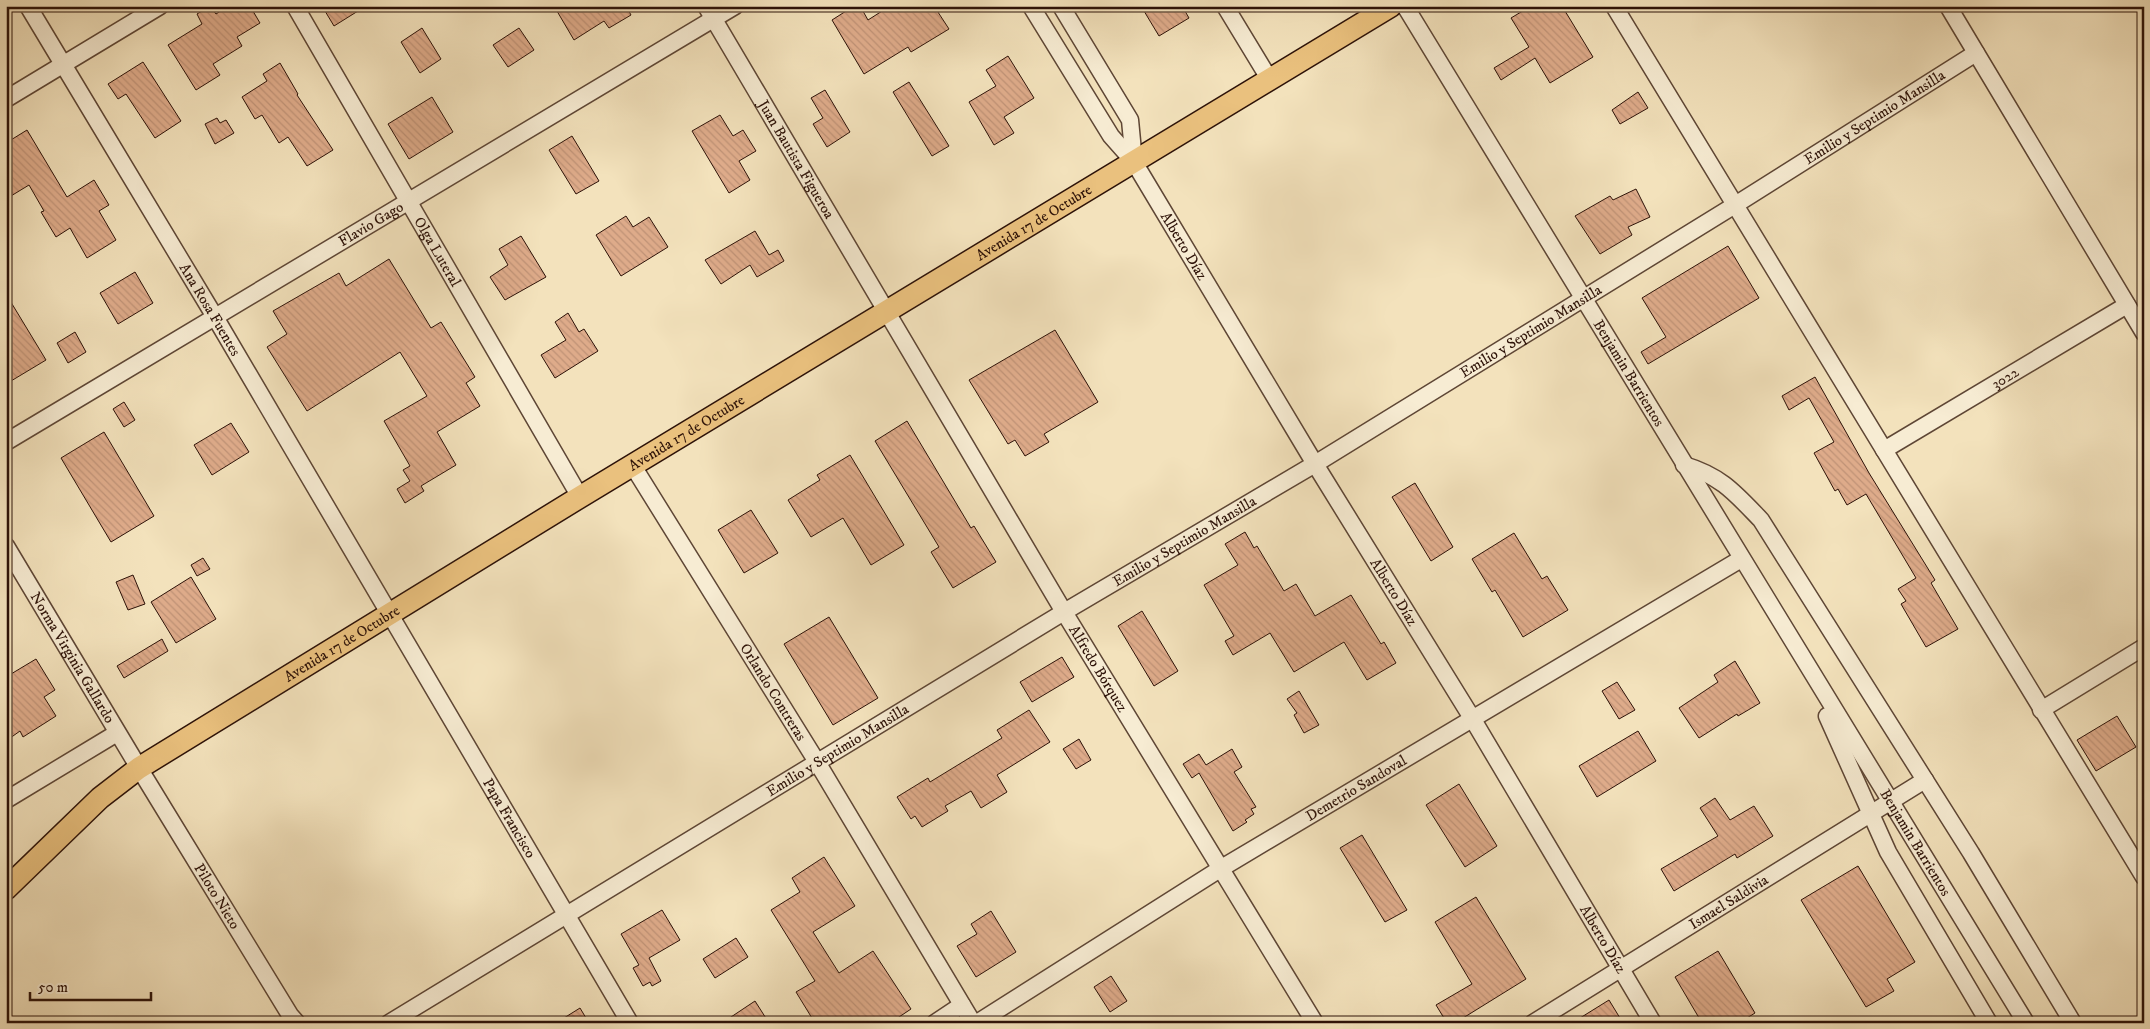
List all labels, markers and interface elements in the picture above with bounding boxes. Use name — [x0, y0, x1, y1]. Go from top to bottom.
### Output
street label: Emilio y Septimio Mansilla — [1800, 65, 1949, 169]
street label: Juan Bautista Figueroa — [753, 95, 839, 223]
street label: Avenida 17 de Octubre — [972, 180, 1095, 265]
street label: Flavio Gago — [335, 197, 407, 251]
street label: Alberto Díaz — [1156, 208, 1212, 284]
street label: Olga Luteral — [410, 213, 465, 290]
street label: Ana Rosa Fuentes — [175, 260, 245, 359]
street label: Emilio y Septimio Mansilla — [1456, 280, 1606, 382]
street label: Benjamin Barrientos — [1589, 316, 1669, 430]
street label: 3022 — [1988, 362, 2023, 393]
street label: Avenida 17 de Octubre — [625, 390, 748, 475]
street label: Emilio y Septimio Mansilla — [1109, 491, 1260, 591]
street label: Alberto Díaz — [1366, 555, 1423, 630]
street label: Norma Virginia Gallardo — [26, 588, 119, 727]
street label: Avenida 17 de Octubre — [280, 601, 403, 686]
street label: Alfredo Bórquez — [1065, 622, 1132, 716]
street label: Orlando Contreras — [736, 640, 811, 744]
street label: Emilio y Septimio Mansilla — [763, 699, 913, 801]
street label: Demetrio Sandoval — [1302, 750, 1410, 825]
street label: Papa Francisco — [479, 775, 540, 861]
street label: Benjamin Barrientos — [1876, 785, 1956, 899]
street label: Piloto Nieto — [190, 860, 245, 933]
street label: Ismael Saldivia — [1685, 870, 1772, 934]
street label: Alberto Díaz — [1576, 901, 1631, 977]
scale bar — [30, 969, 151, 1001]
text: 50 m — [38, 978, 68, 997]

